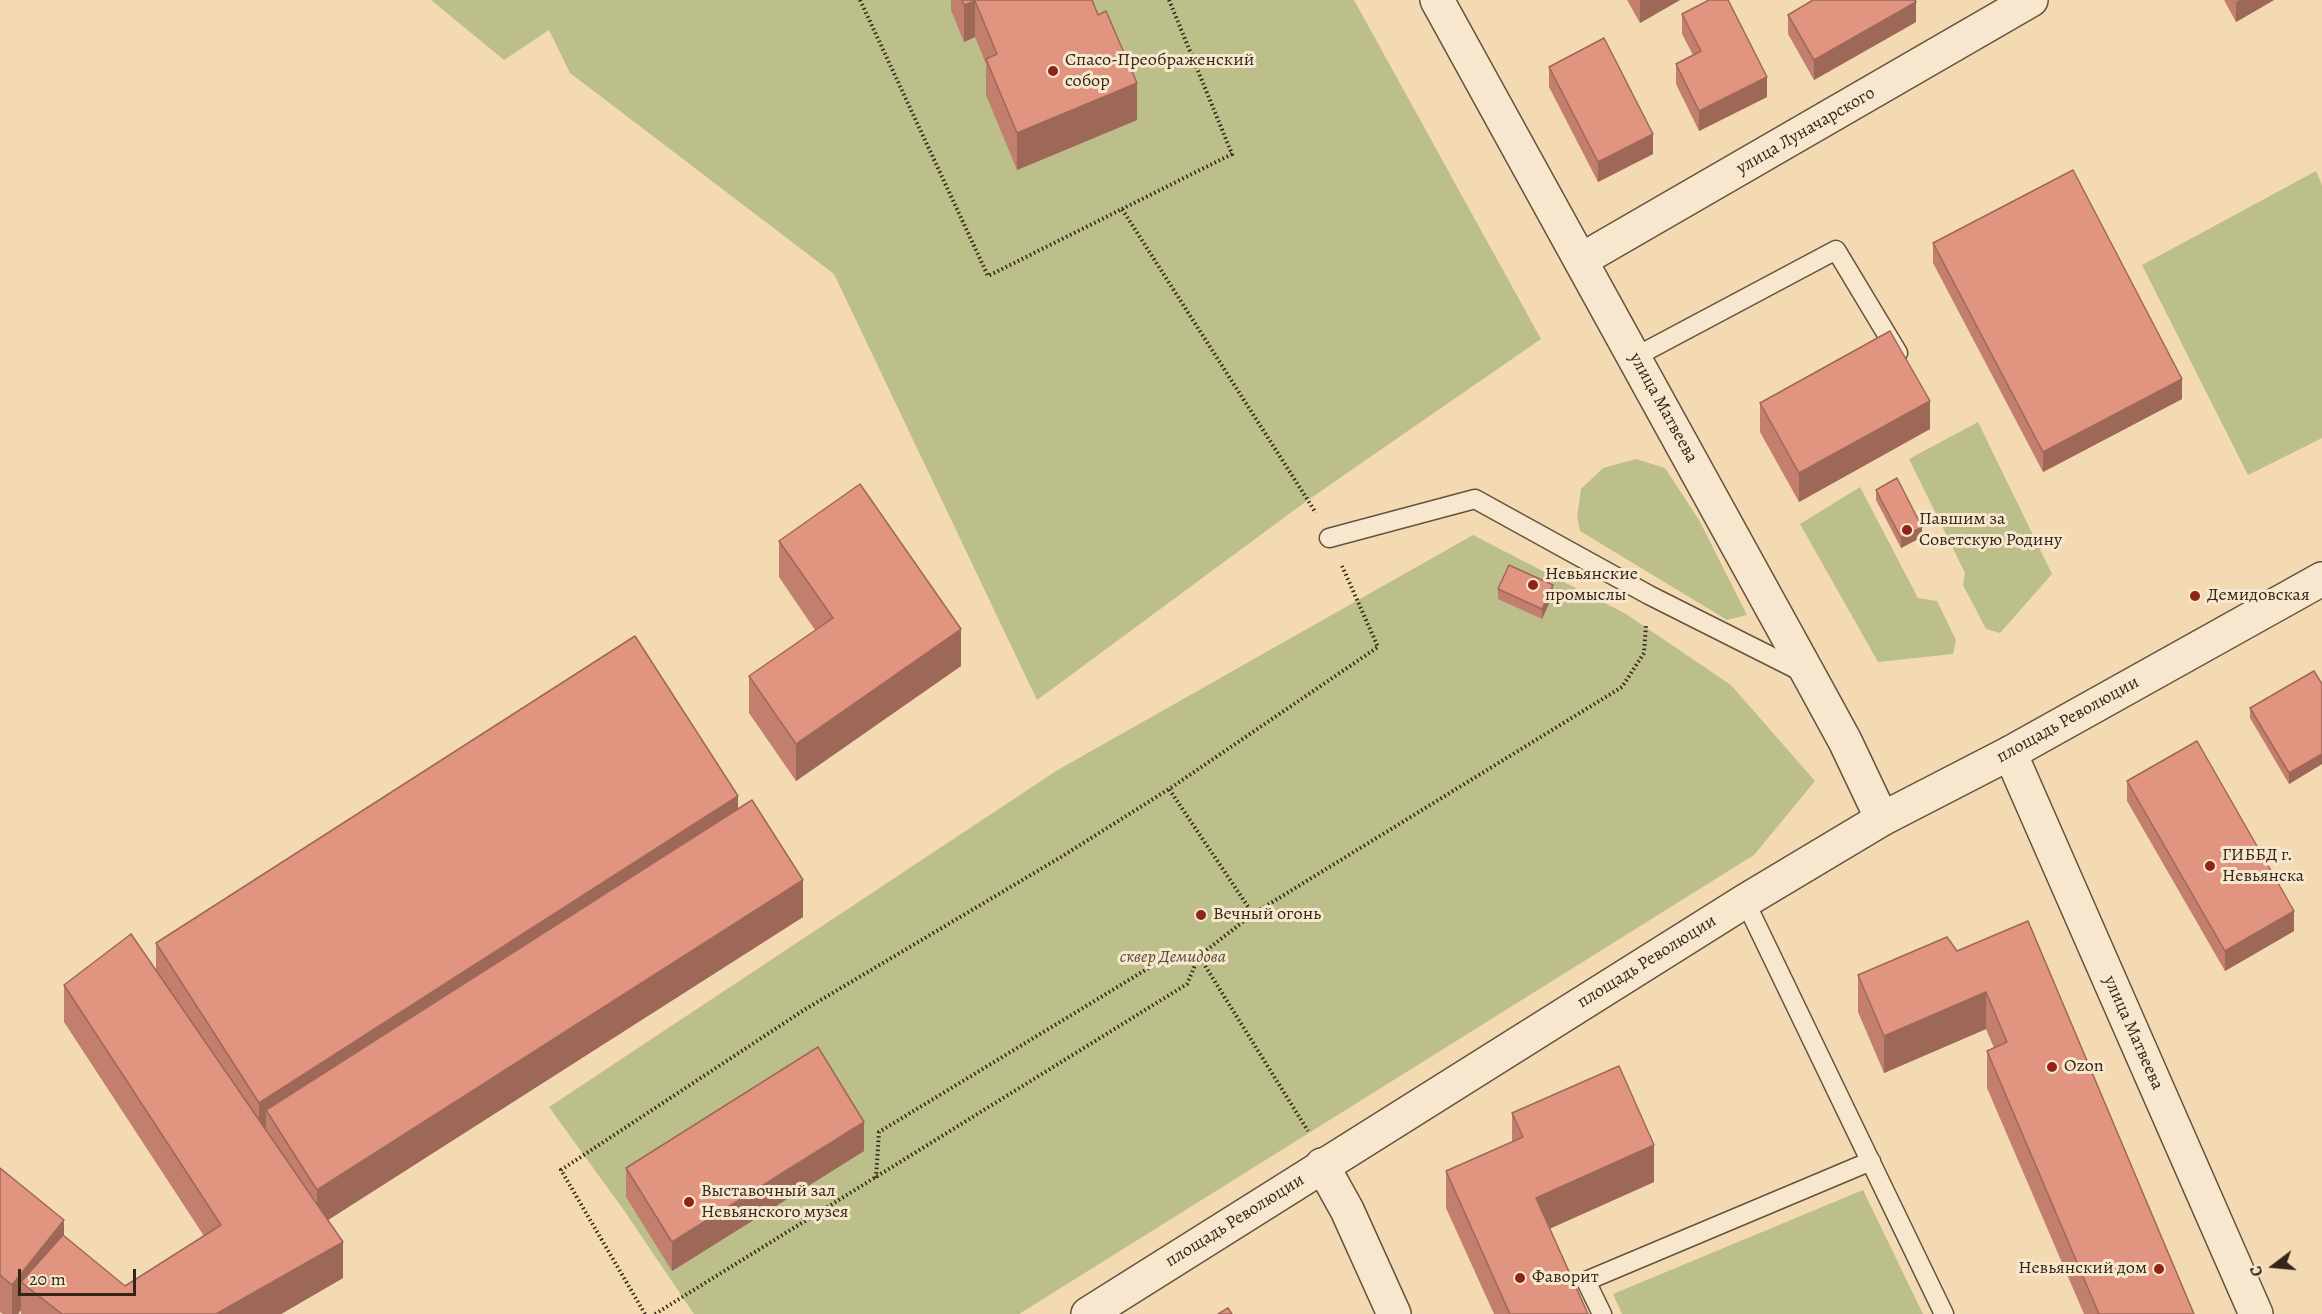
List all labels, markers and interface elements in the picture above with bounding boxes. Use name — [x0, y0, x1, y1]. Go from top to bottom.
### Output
place label: Спасо-Преображенский собор — [1065, 50, 1254, 92]
marker: Спасо-Преображенский собор — [1046, 64, 1060, 78]
street label: улица Луначарского — [1733, 83, 1879, 179]
street label: улица Матвеева — [1624, 349, 1702, 467]
place label: Павшим за Советскую Родину — [1919, 509, 2062, 552]
marker: Павшим за Советскую Родину — [1900, 523, 1914, 537]
place label: Невьянские промыслы — [1545, 564, 1638, 606]
marker: Невьянские промыслы — [1526, 578, 1540, 592]
place label: Демидовская — [2207, 585, 2310, 607]
marker: Демидовская — [2188, 589, 2202, 603]
street label: площадь Революции — [1993, 672, 2143, 768]
place label: ГИББД г. Невьянска — [2222, 845, 2304, 888]
marker: ГИББД г. Невьянска — [2203, 859, 2217, 873]
place label: Вечный огонь — [1213, 904, 1321, 926]
marker: Вечный огонь — [1194, 908, 1208, 922]
street label: площадь Революции — [1573, 910, 1721, 1014]
park label: сквер Демидова — [1120, 947, 1226, 969]
street label: улица Матвеева — [2098, 973, 2168, 1093]
place label: Ozon — [2064, 1056, 2104, 1078]
marker: Ozon — [2045, 1060, 2059, 1074]
street label: площадь Революции — [1161, 1169, 1309, 1273]
place label: Выставочный зал Невьянского музея — [701, 1181, 849, 1224]
marker: Выставочный зал Невьянского музея — [682, 1195, 696, 1209]
north arrow — [2244, 1236, 2304, 1296]
scale bar — [21, 1257, 140, 1295]
place label: Невьянский дом — [2018, 1258, 2147, 1280]
marker: Невьянский дом — [2152, 1262, 2166, 1276]
text: С — [2245, 1263, 2269, 1279]
text: 20 m — [29, 1267, 66, 1291]
place label: Фаворит — [1532, 1267, 1599, 1289]
marker: Фаворит — [1513, 1271, 1527, 1285]

